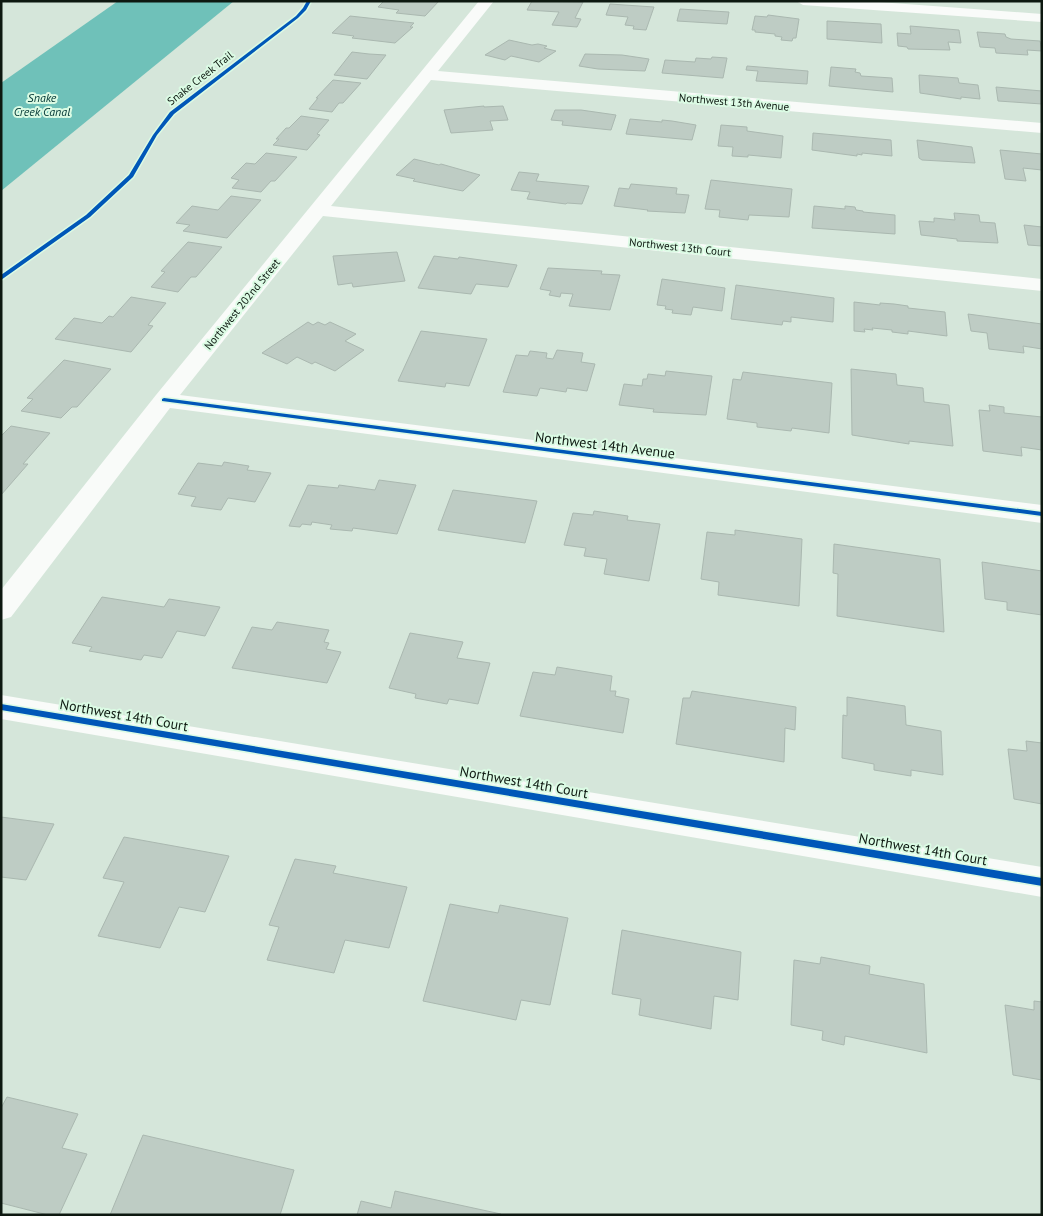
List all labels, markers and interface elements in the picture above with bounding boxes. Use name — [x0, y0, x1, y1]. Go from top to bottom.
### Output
street label: Snake Creek Trail — [164, 47, 236, 108]
water label: Snake Creek Canal — [14, 90, 71, 119]
street label: Northwest 13th Avenue — [678, 90, 790, 114]
street label: Northwest 13th Court — [628, 235, 732, 259]
street label: Northwest 202nd Street — [201, 256, 283, 352]
street label: Northwest 14th Avenue — [534, 427, 676, 463]
street label: Northwest 14th Court — [58, 695, 190, 735]
street label: Northwest 14th Court — [458, 762, 590, 802]
street label: Northwest 14th Court — [857, 829, 989, 869]

